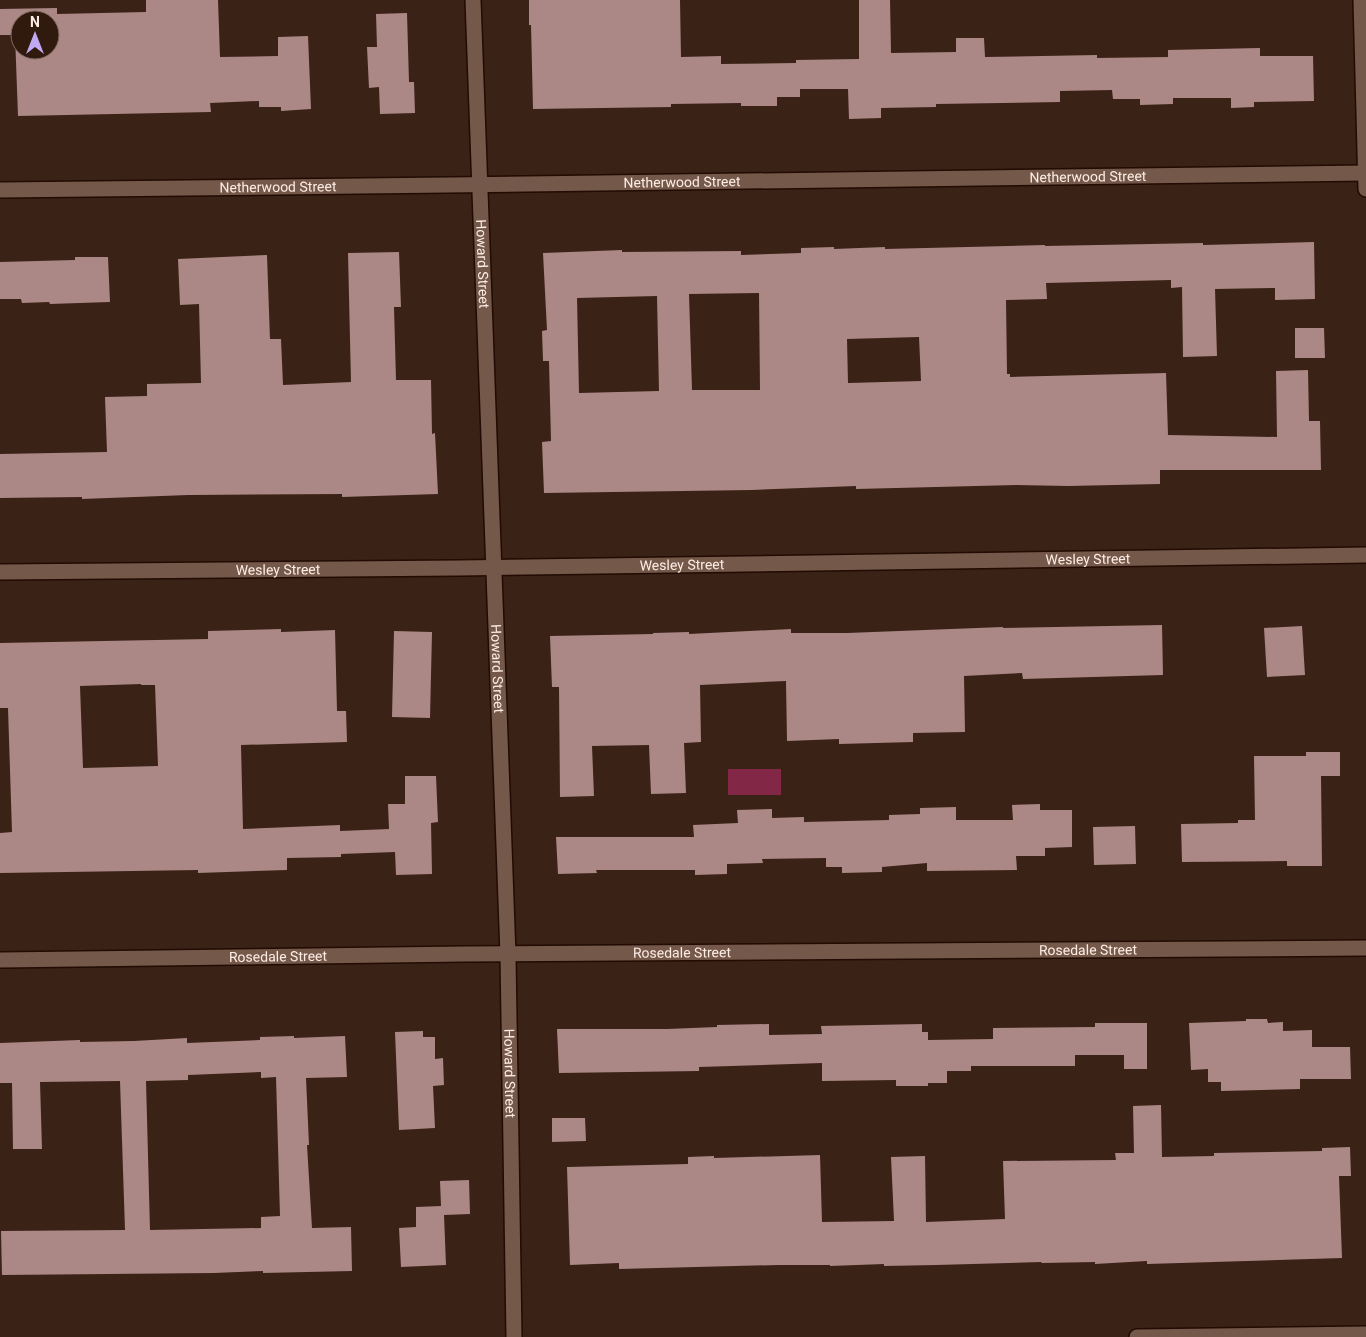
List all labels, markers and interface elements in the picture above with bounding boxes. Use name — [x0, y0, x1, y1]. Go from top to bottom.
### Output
north arrow — [10, 10, 60, 60]
text: N — [30, 14, 40, 30]
street label: Netherwood Street — [1029, 168, 1147, 185]
street label: Netherwood Street — [623, 173, 741, 191]
street label: Netherwood Street — [219, 178, 337, 196]
street label: Howard Street — [473, 219, 492, 309]
street label: Wesley Street — [1045, 550, 1131, 568]
street label: Wesley Street — [639, 556, 725, 573]
street label: Wesley Street — [236, 561, 321, 578]
street label: Howard Street — [488, 624, 507, 714]
street label: Rosedale Street — [1039, 942, 1137, 958]
street label: Rosedale Street — [633, 944, 731, 961]
street label: Rosedale Street — [229, 948, 328, 965]
street label: Howard Street — [501, 1029, 519, 1118]

